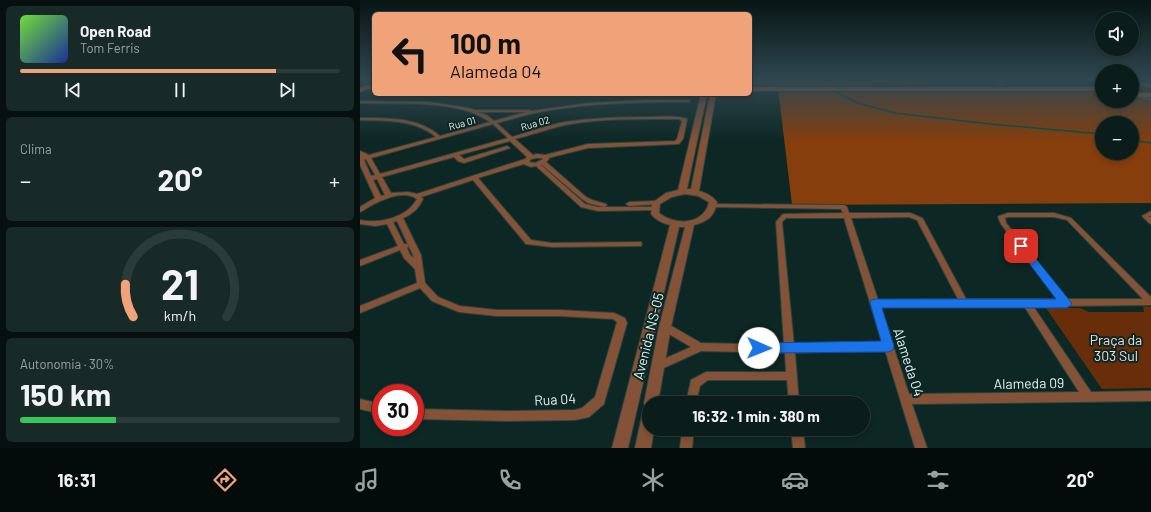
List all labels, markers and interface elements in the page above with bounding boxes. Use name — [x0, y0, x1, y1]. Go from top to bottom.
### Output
map controls — [1095, 12, 1139, 160]
button: sound — [1095, 12, 1139, 56]
text: Open Road — [80, 22, 151, 40]
text: 100 m — [450, 26, 521, 60]
icon: left — [384, 28, 436, 80]
text: Tom Ferris — [80, 40, 140, 56]
text: Alameda 04 — [450, 60, 541, 82]
button: + — [1095, 64, 1139, 108]
icon: previous — [62, 79, 84, 101]
icon: pause — [169, 79, 191, 101]
icon: next — [276, 79, 298, 101]
street label: Rua 02 — [519, 113, 551, 133]
street label: Rua 01 — [447, 114, 477, 132]
button: − — [1095, 116, 1139, 160]
text: Clima — [20, 141, 52, 157]
text: 20° — [157, 161, 203, 197]
text: − — [20, 167, 31, 193]
text: + — [329, 167, 340, 193]
pin — [1004, 229, 1038, 263]
icon: arrive — [1010, 235, 1032, 257]
text: 21 — [161, 258, 199, 308]
street label: Avenida NS-05 — [629, 291, 667, 381]
text: km/h — [164, 307, 196, 324]
street label: Alameda 04 — [890, 326, 928, 398]
position arrow — [738, 327, 780, 369]
park label: Praça da 303 Sul — [1090, 331, 1142, 364]
text: Autonomia · 30% — [20, 356, 114, 372]
street label: Alameda 09 — [994, 374, 1064, 392]
text: 150 km — [20, 376, 111, 412]
speed limit sign: 30 — [372, 384, 424, 436]
street label: Rua 04 — [534, 389, 576, 409]
text: 16:32 · 1 min · 380 m — [692, 407, 820, 425]
icon: directions — [211, 466, 239, 494]
icon: music — [353, 466, 381, 494]
icon: phone — [496, 466, 524, 494]
icon: climate — [639, 466, 667, 494]
icon: car — [781, 466, 809, 494]
icon: filters — [924, 466, 952, 494]
text: 16:31 — [57, 469, 96, 491]
text: 20° — [1067, 469, 1094, 491]

